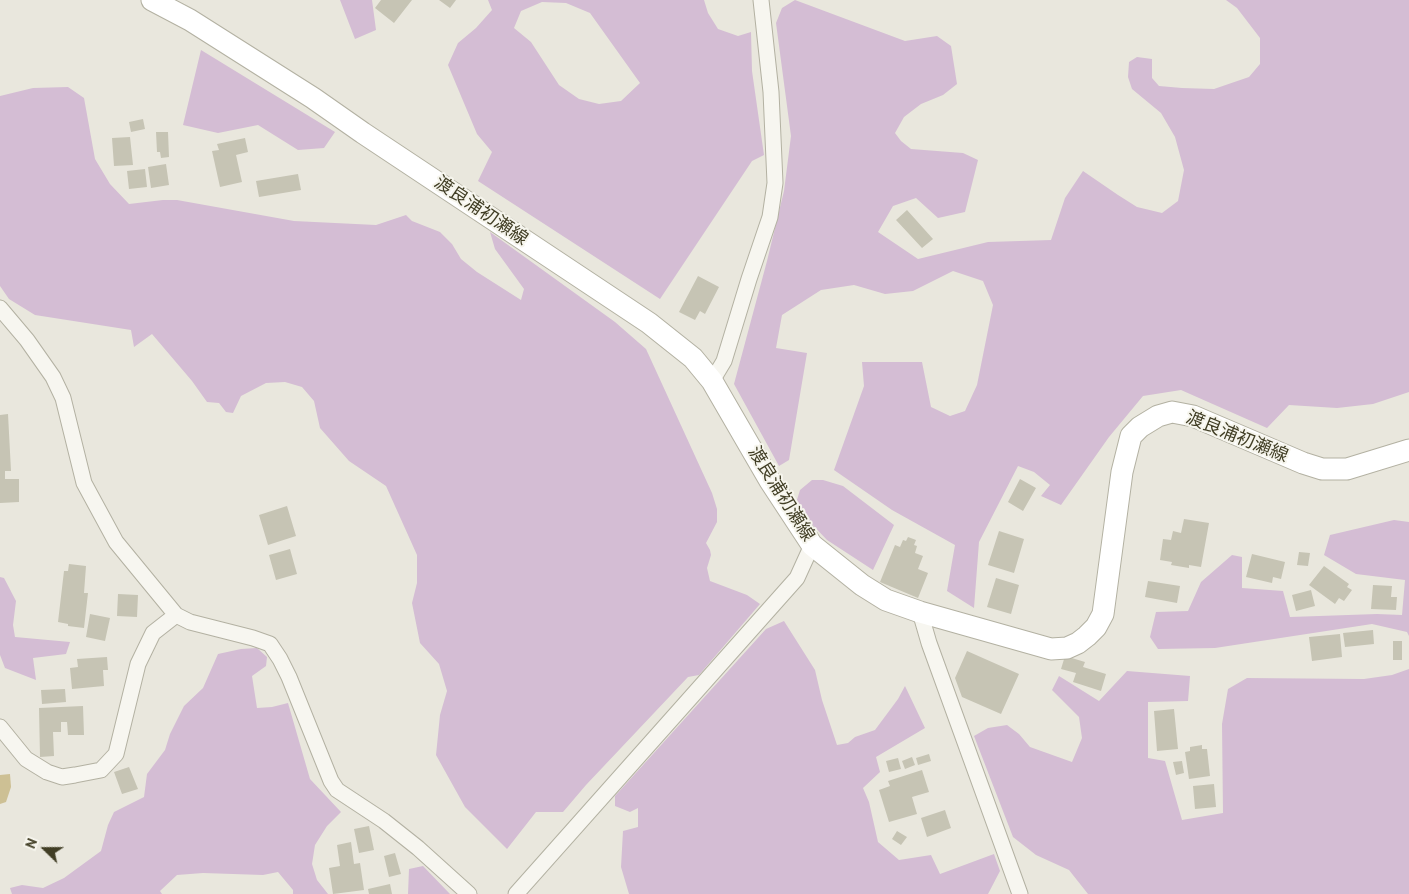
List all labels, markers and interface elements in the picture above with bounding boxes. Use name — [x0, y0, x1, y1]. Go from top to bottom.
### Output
street label: 渡良浦初瀬線 — [430, 172, 532, 250]
street label: 渡良浦初瀬線 — [1183, 407, 1291, 467]
street label: 渡良浦初瀬線 — [743, 442, 819, 546]
north arrow — [20, 824, 70, 874]
text: N — [21, 836, 41, 851]

